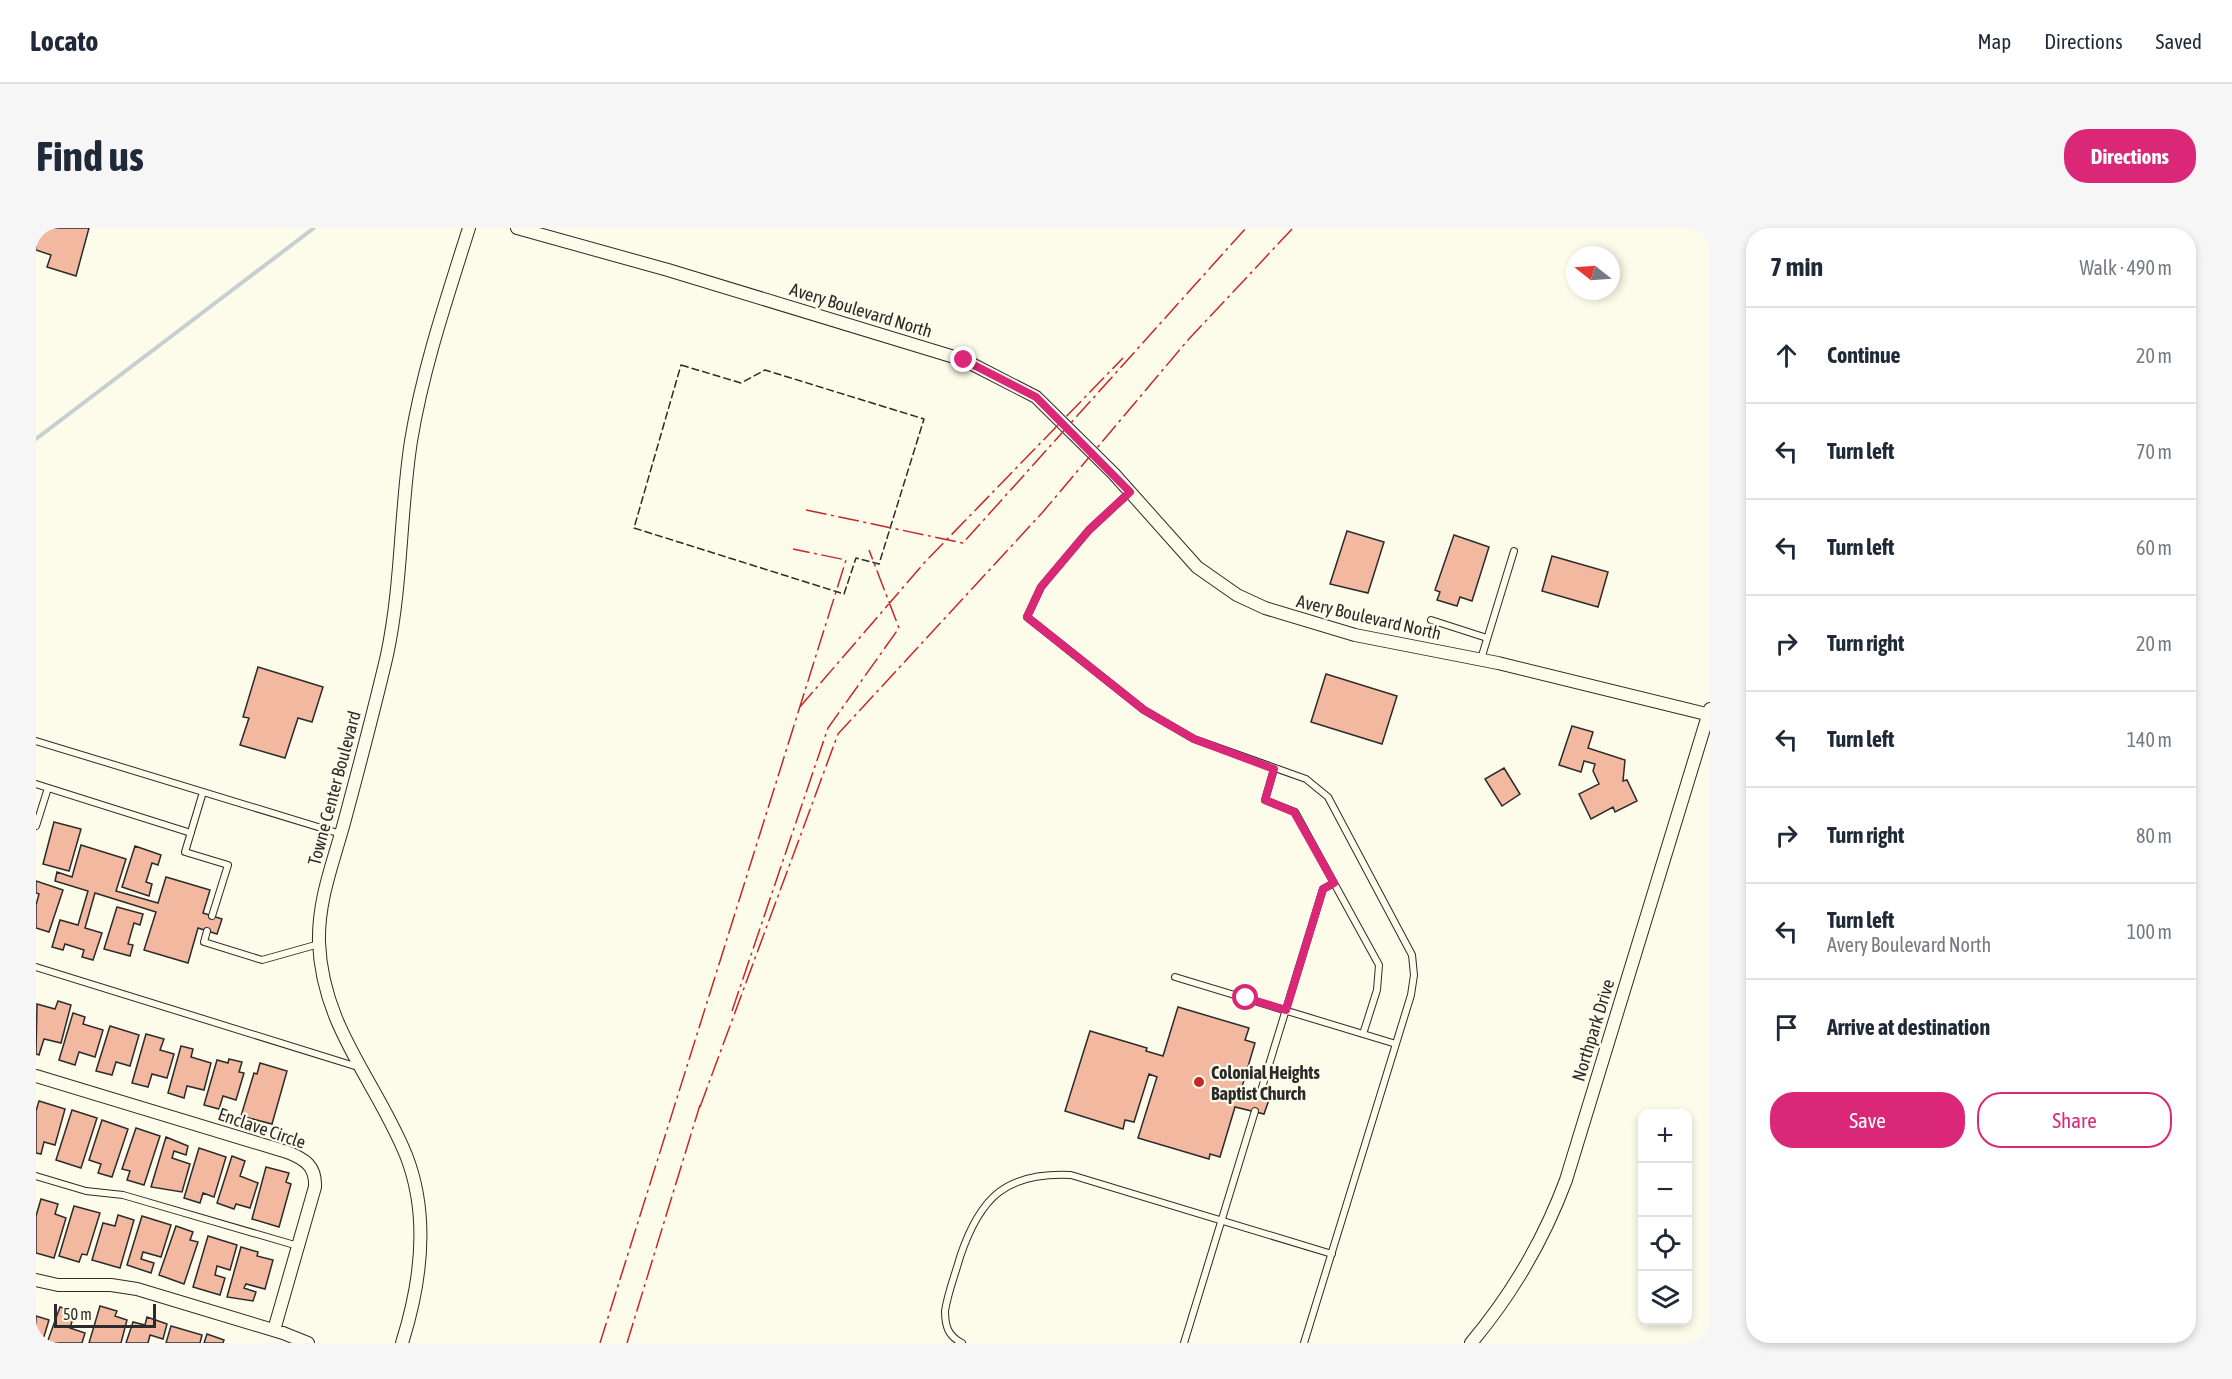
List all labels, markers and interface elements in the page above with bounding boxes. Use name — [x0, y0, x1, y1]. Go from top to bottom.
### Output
text: Locato — [30, 25, 98, 57]
text: Map — [1977, 29, 2011, 53]
text: Directions — [2044, 29, 2123, 53]
text: Saved — [2156, 29, 2202, 53]
button: Directions — [2064, 129, 2196, 183]
text: Find us — [36, 132, 144, 180]
north arrow — [1566, 246, 1620, 300]
text: 7 min — [1770, 252, 1823, 282]
text: Walk · 490 m — [2080, 256, 2172, 279]
street label: Avery Boulevard North — [787, 278, 935, 342]
icon: ahead — [1770, 339, 1803, 372]
text: Continue — [1827, 342, 1901, 368]
text: 20 m — [2136, 344, 2172, 367]
route end — [950, 346, 976, 372]
icon: left — [1770, 435, 1803, 468]
text: Turn left — [1827, 438, 1894, 464]
text: 70 m — [2136, 440, 2172, 463]
icon: left — [1770, 531, 1803, 564]
text: Turn left — [1827, 534, 1894, 560]
text: 60 m — [2136, 536, 2172, 559]
street label: Avery Boulevard North — [1295, 590, 1443, 644]
icon: right — [1770, 627, 1803, 660]
text: Turn right — [1827, 630, 1904, 656]
text: 20 m — [2136, 632, 2172, 655]
street label: Towne Center Boulevard — [303, 709, 365, 867]
icon: left — [1770, 723, 1803, 756]
text: Turn left — [1827, 726, 1894, 752]
text: 140 m — [2127, 728, 2172, 751]
icon: right — [1770, 819, 1803, 852]
text: Turn right — [1827, 822, 1904, 848]
text: 80 m — [2136, 824, 2172, 847]
text: Turn left — [1827, 907, 1894, 933]
icon: left — [1770, 915, 1803, 948]
text: 100 m — [2127, 920, 2172, 943]
text: Avery Boulevard North — [1827, 933, 1991, 956]
street label: Northpark Drive — [1568, 976, 1618, 1084]
route start — [1232, 984, 1258, 1010]
icon: arrive — [1770, 1011, 1803, 1044]
text: Arrive at destination — [1827, 1014, 1990, 1040]
place label: Colonial Heights Baptist Church — [1211, 1062, 1321, 1104]
marker: Colonial Heights Baptist Church — [1192, 1075, 1206, 1089]
button: Save — [1770, 1092, 1965, 1148]
button: Share — [1977, 1092, 2172, 1148]
street label: Enclave Circle — [216, 1103, 308, 1153]
map controls — [1638, 1109, 1692, 1325]
button: + — [1638, 1109, 1692, 1163]
button: − — [1638, 1163, 1692, 1217]
button: locate — [1638, 1217, 1692, 1271]
button: layers — [1638, 1271, 1692, 1325]
scale bar — [54, 1301, 156, 1328]
text: 50 m — [63, 1305, 92, 1323]

